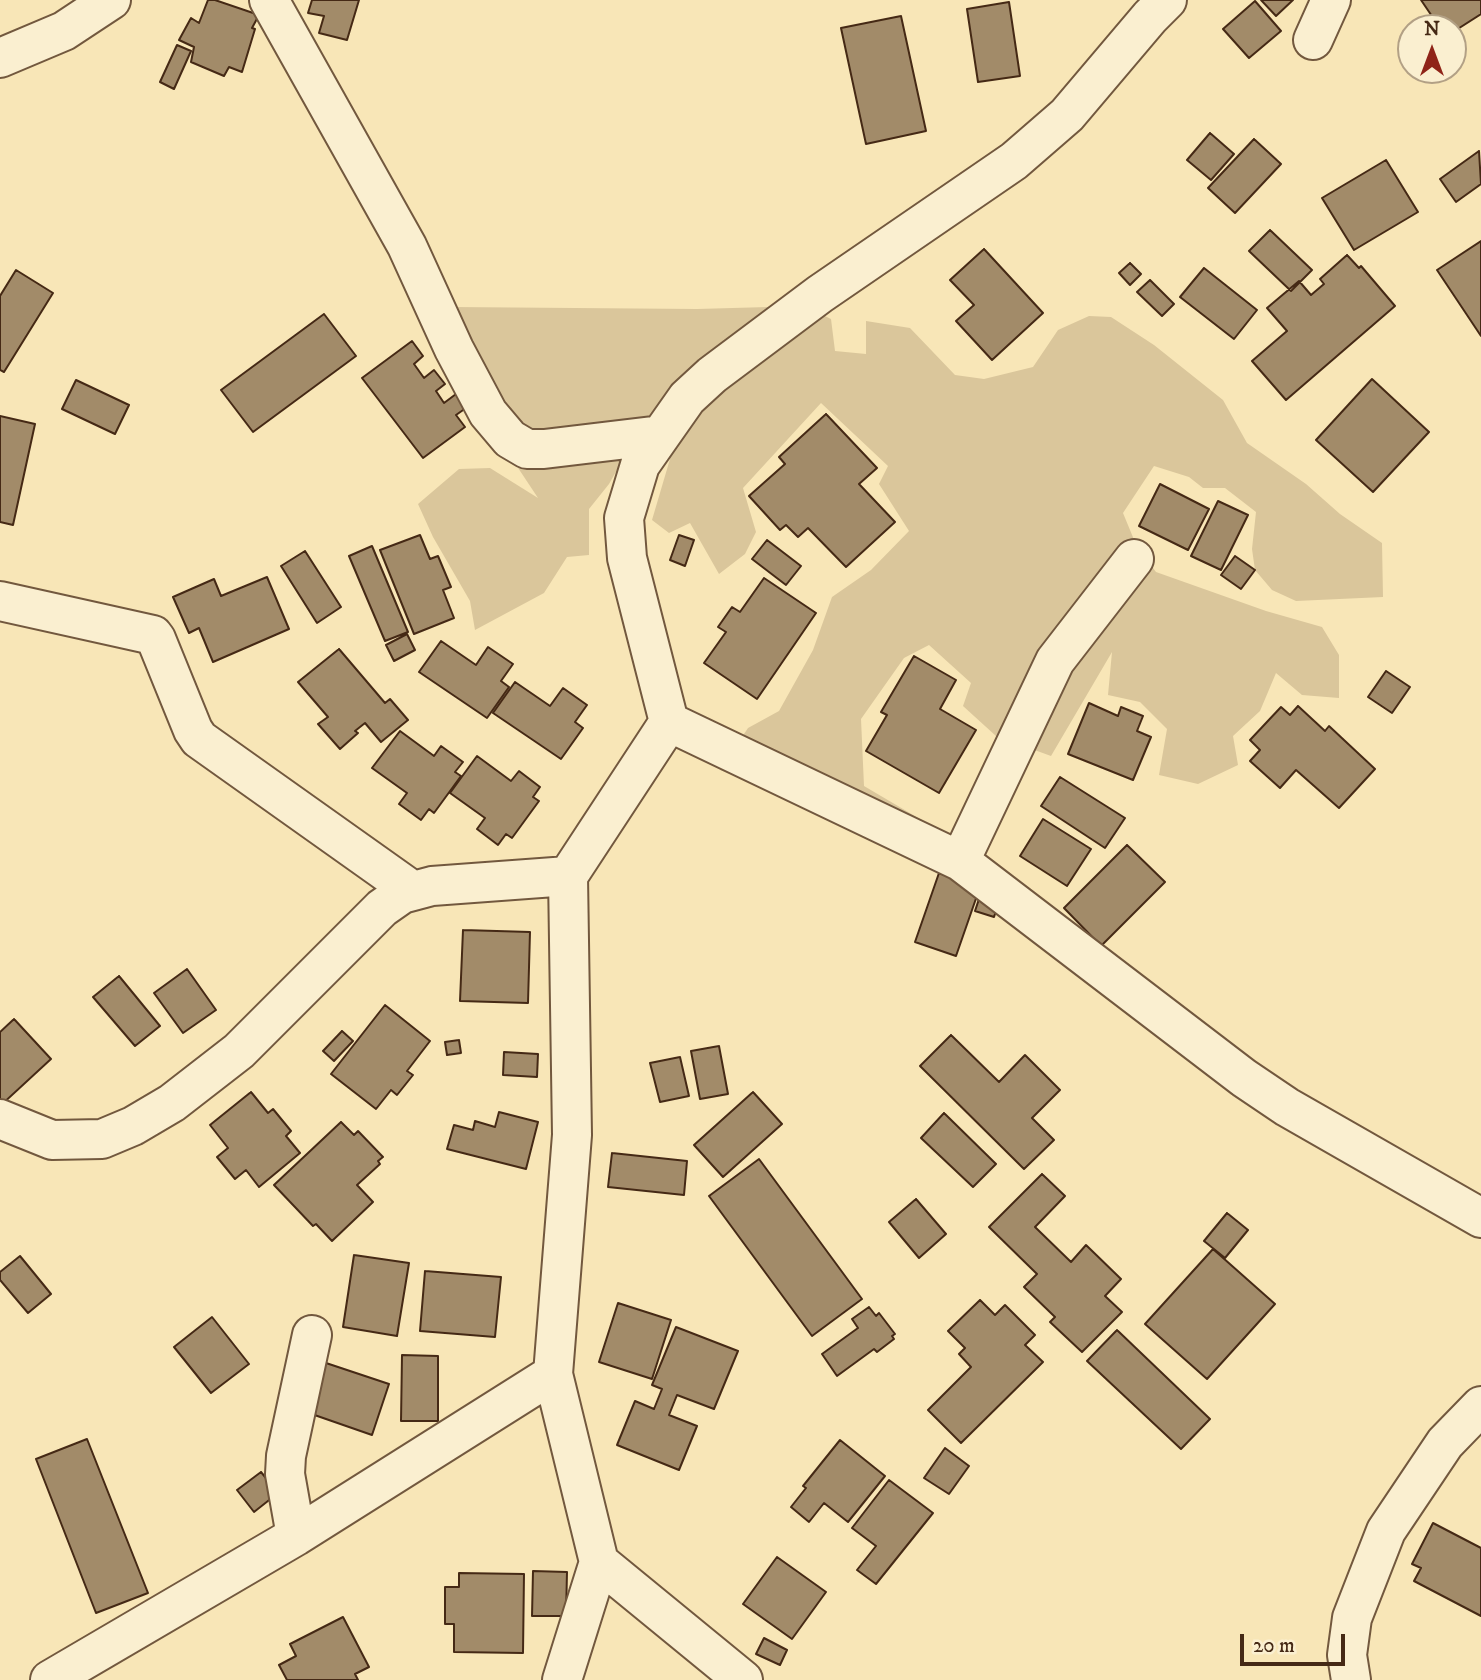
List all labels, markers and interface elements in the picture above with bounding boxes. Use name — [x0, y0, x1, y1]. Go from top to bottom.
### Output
north arrow — [1397, 14, 1467, 84]
text: N — [1424, 18, 1440, 41]
scale bar — [1243, 1620, 1348, 1664]
text: 20 m — [1253, 1633, 1295, 1659]

